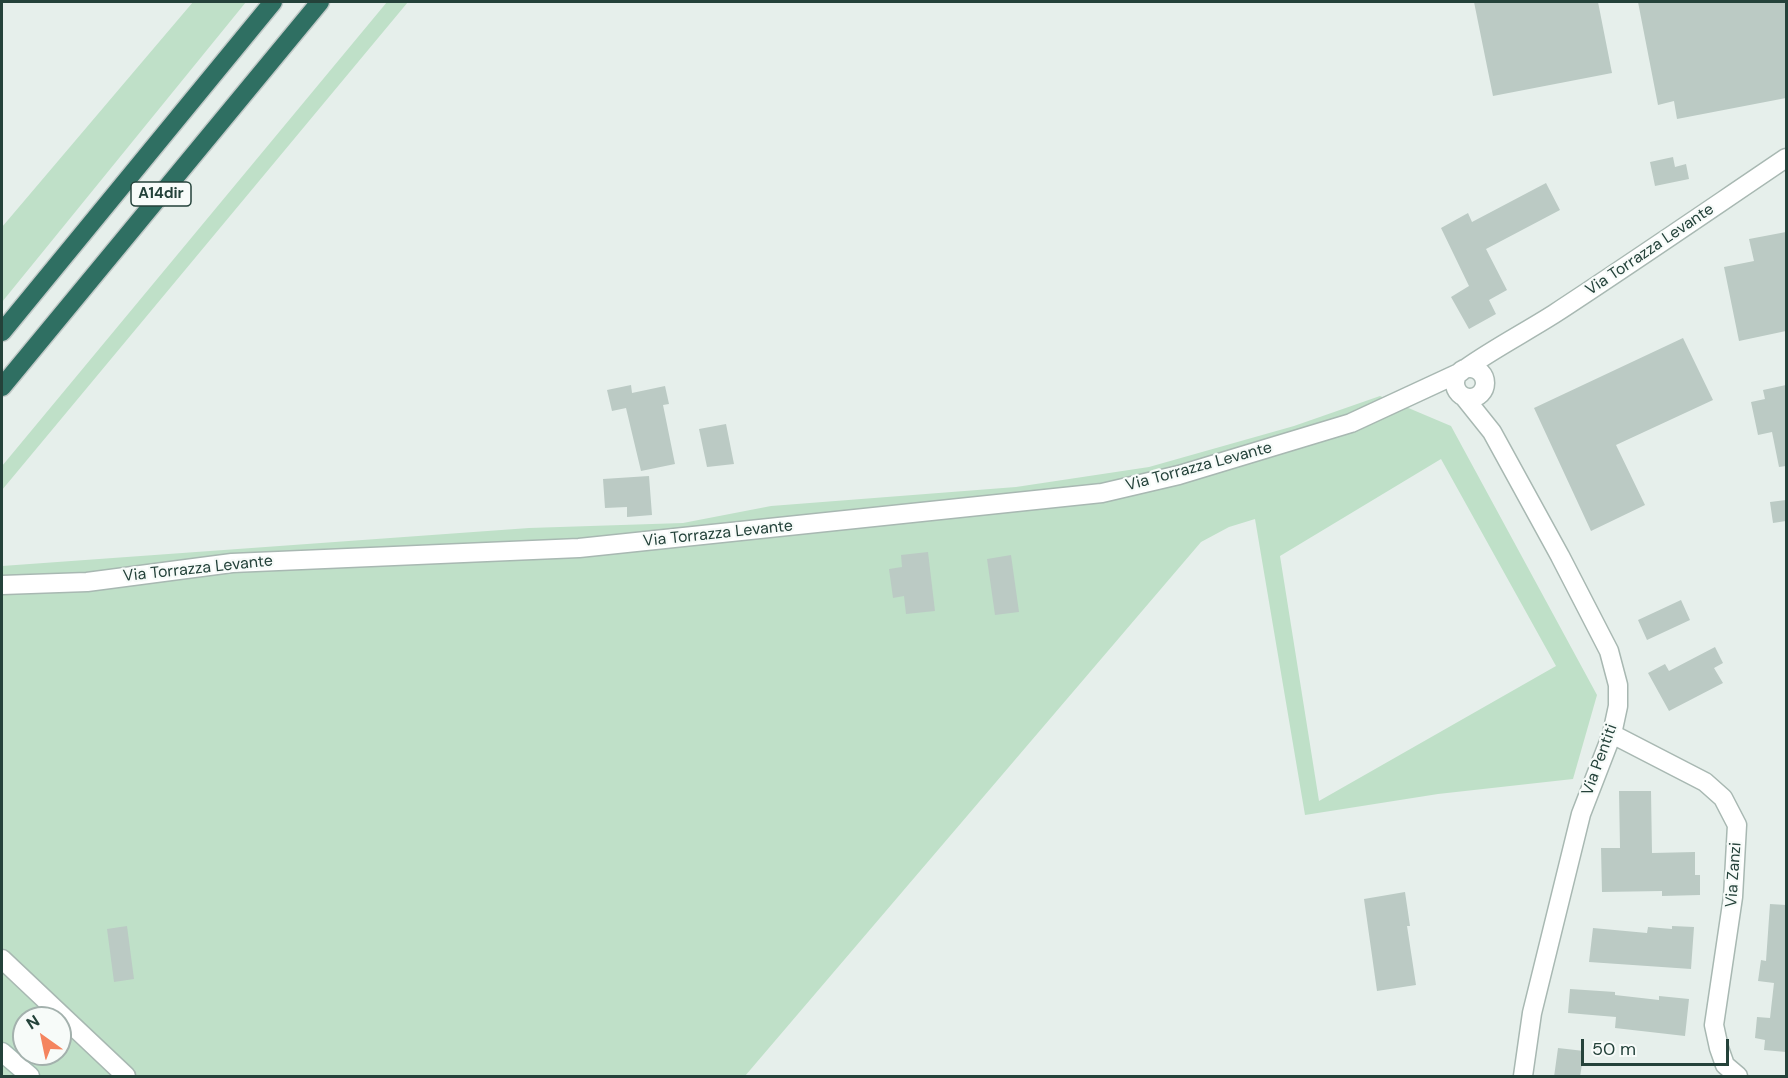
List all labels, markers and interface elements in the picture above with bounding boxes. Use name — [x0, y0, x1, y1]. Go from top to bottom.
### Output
road number: A14dir — [131, 182, 191, 206]
street label: Via Torrazza Levante — [1582, 200, 1718, 300]
street label: Via Torrazza Levante — [1124, 438, 1274, 496]
street label: Via Torrazza Levante — [642, 517, 794, 551]
street label: Via Torrazza Levante — [122, 552, 274, 586]
street label: Via Pentiti — [1578, 722, 1622, 798]
street label: Via Zanzi — [1722, 842, 1746, 908]
north arrow — [12, 1006, 72, 1066]
text: N — [22, 1010, 44, 1034]
scale bar — [1584, 1027, 1732, 1065]
text: 50 m — [1592, 1037, 1636, 1061]

